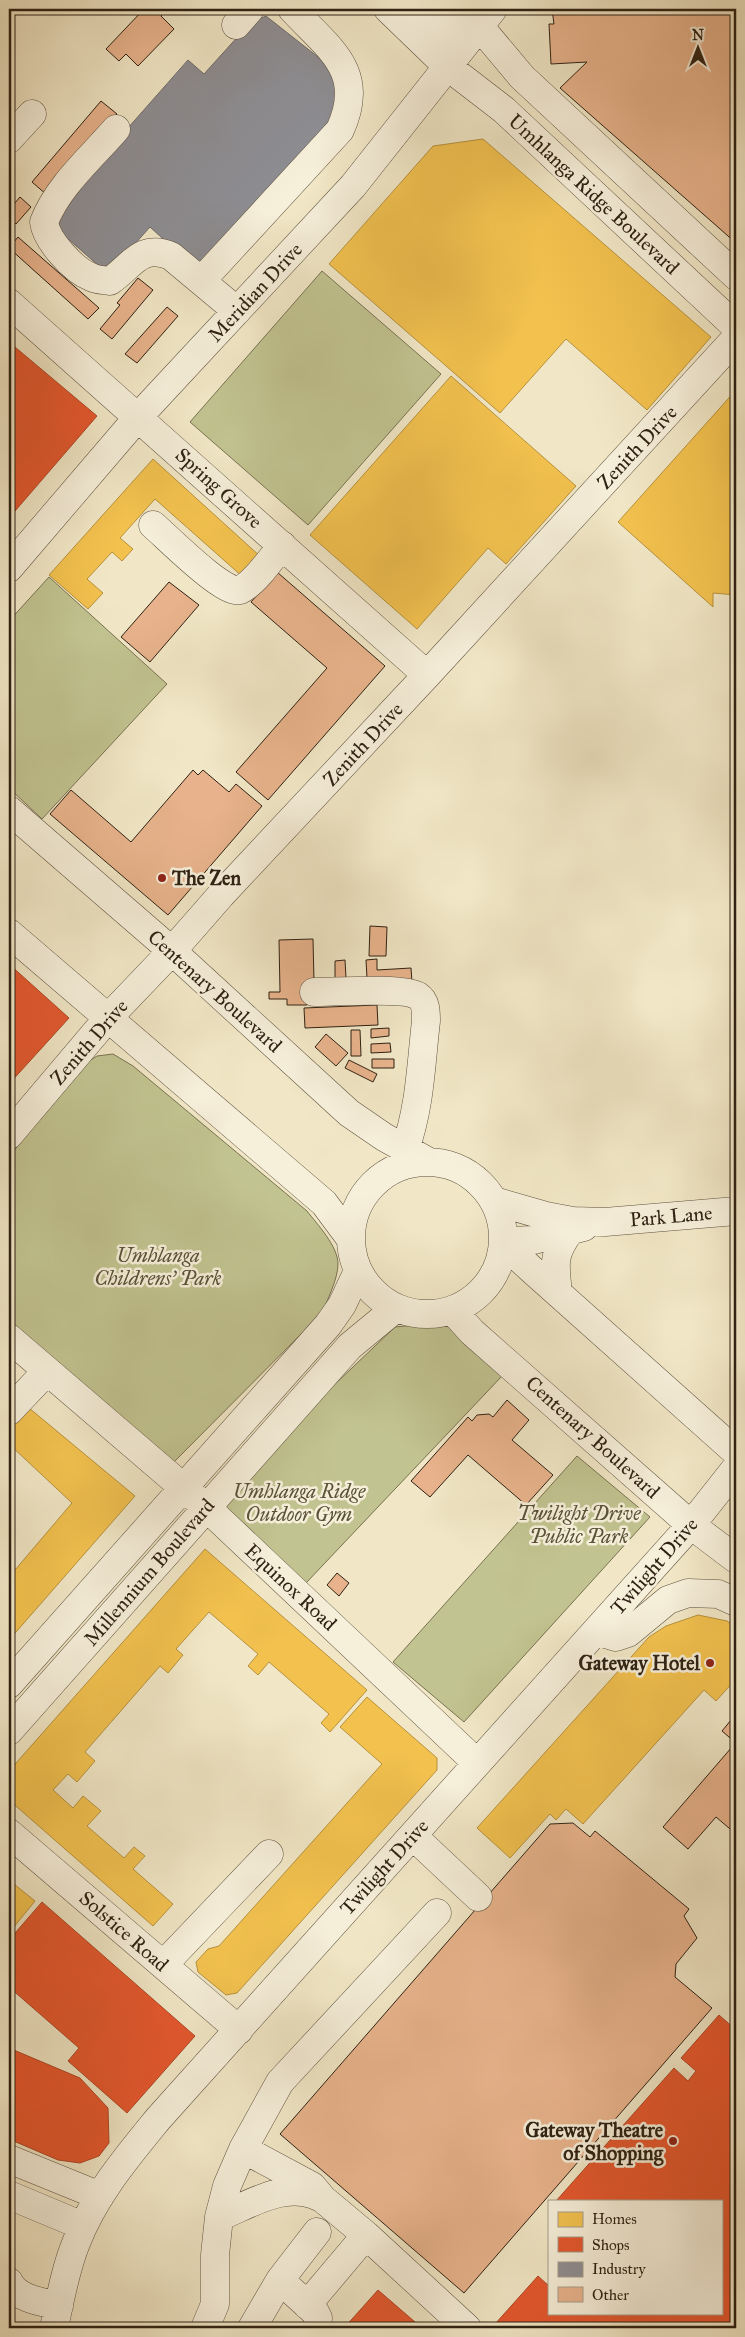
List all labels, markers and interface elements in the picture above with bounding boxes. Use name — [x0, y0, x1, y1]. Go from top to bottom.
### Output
north arrow — [672, 22, 722, 72]
text: N — [692, 27, 704, 44]
street label: Umhlanga Ridge Boulevard — [503, 109, 684, 280]
street label: Meridian Drive — [203, 237, 307, 347]
street label: Zenith Drive — [592, 400, 682, 494]
street label: Spring Grove — [170, 443, 267, 534]
street label: Zenith Drive — [318, 697, 408, 791]
place label: The Zen — [171, 866, 241, 890]
marker: The Zen — [156, 872, 168, 884]
street label: Centenary Boulevard — [143, 925, 287, 1057]
street label: Zenith Drive — [45, 994, 133, 1090]
street label: Park Lane — [629, 1200, 713, 1232]
park label: Umhlanga Childrens' Park — [94, 1243, 222, 1290]
street label: Centenary Boulevard — [521, 1371, 665, 1503]
park label: Umhlanga Ridge Outdoor Gym — [233, 1479, 366, 1526]
street label: Millennium Boulevard — [79, 1494, 219, 1650]
park label: Twilight Drive Public Park — [517, 1501, 641, 1548]
street label: Twilight Drive — [605, 1513, 703, 1620]
street label: Equinox Road — [239, 1538, 342, 1636]
place label: Gateway Hotel — [579, 1651, 701, 1676]
marker: Gateway Hotel — [704, 1657, 716, 1669]
street label: Twilight Drive — [335, 1814, 434, 1921]
street label: Solstice Road — [74, 1886, 174, 1976]
place label: Gateway Theatre of Shopping — [525, 2118, 664, 2166]
marker: Gateway Theatre of Shopping — [667, 2135, 679, 2147]
legend — [548, 2200, 722, 2314]
text: Homes — [592, 2210, 637, 2228]
text: Shops — [592, 2236, 630, 2254]
text: Industry — [592, 2260, 646, 2278]
text: Other — [592, 2286, 629, 2304]

